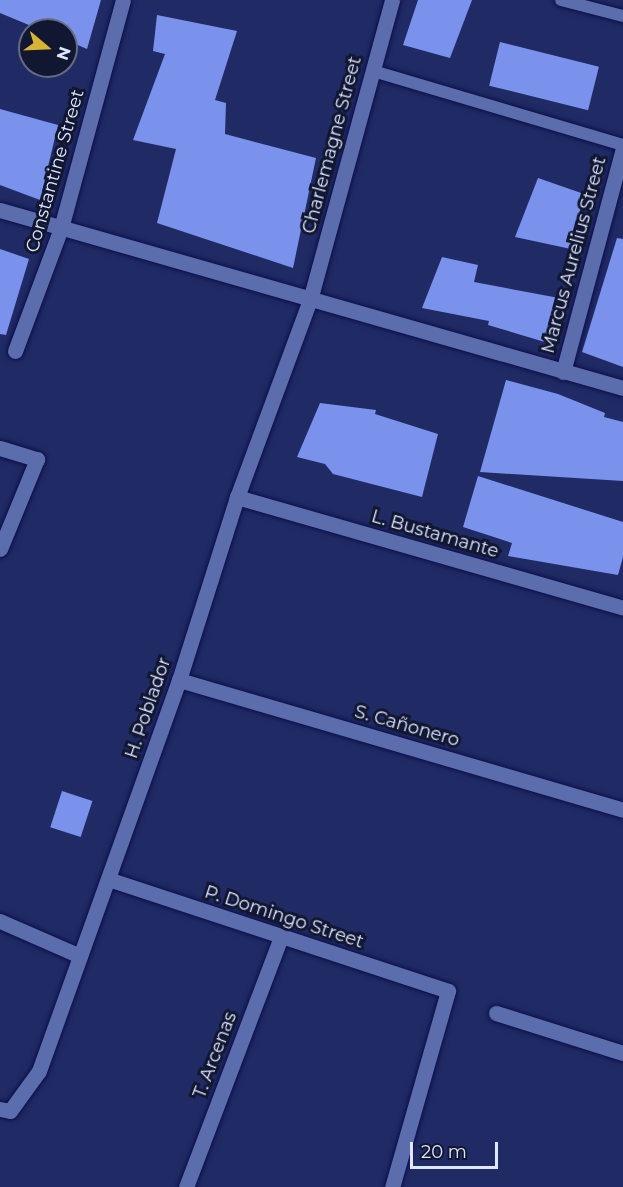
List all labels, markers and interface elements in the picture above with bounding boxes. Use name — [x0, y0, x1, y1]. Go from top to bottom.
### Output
north arrow — [18, 18, 78, 78]
text: N — [53, 44, 75, 63]
street label: Charlemagne Street — [298, 54, 366, 236]
street label: Constantine Street — [21, 87, 89, 255]
street label: Marcus Aurelius Street — [537, 154, 611, 356]
street label: L. Bustamante — [369, 506, 501, 562]
street label: H. Poblador — [121, 655, 175, 761]
street label: S. Cañonero — [352, 701, 462, 751]
street label: P. Domingo Street — [202, 881, 366, 953]
street label: T. Arcenas — [189, 1009, 241, 1101]
scale bar — [413, 1130, 502, 1168]
text: 20 m — [421, 1141, 467, 1163]

